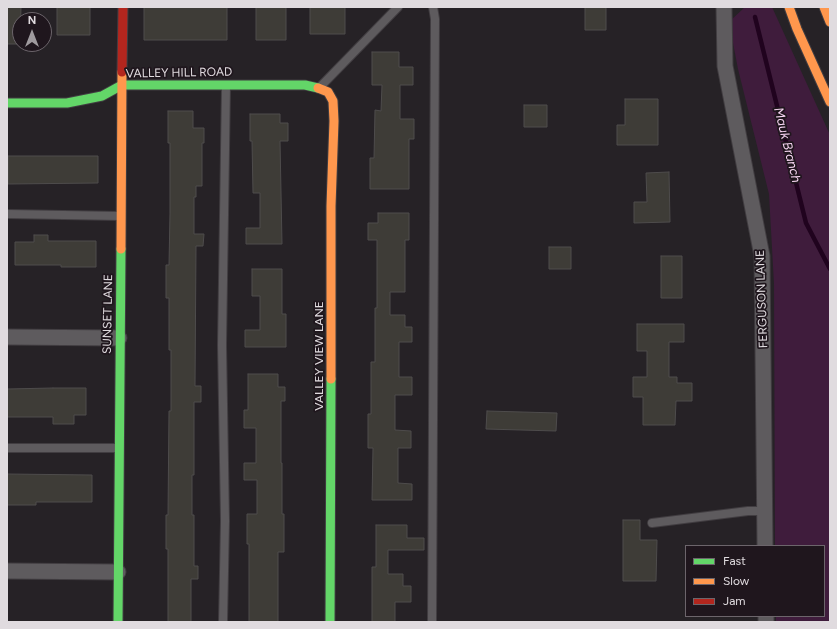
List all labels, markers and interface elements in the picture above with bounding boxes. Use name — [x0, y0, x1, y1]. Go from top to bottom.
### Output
north arrow — [12, 12, 52, 52]
text: N — [28, 14, 36, 27]
street label: VALLEY HILL ROAD — [126, 65, 232, 81]
water label: Mauk Branch — [770, 106, 804, 184]
street label: FERGUSON LANE — [753, 250, 771, 348]
street label: SUNSET LANE — [100, 274, 116, 354]
street label: VALLEY VIEW LANE — [312, 301, 326, 411]
legend — [685, 545, 825, 617]
text: Fast — [723, 554, 746, 568]
text: Slow — [723, 574, 749, 588]
text: Jam — [723, 594, 746, 608]

